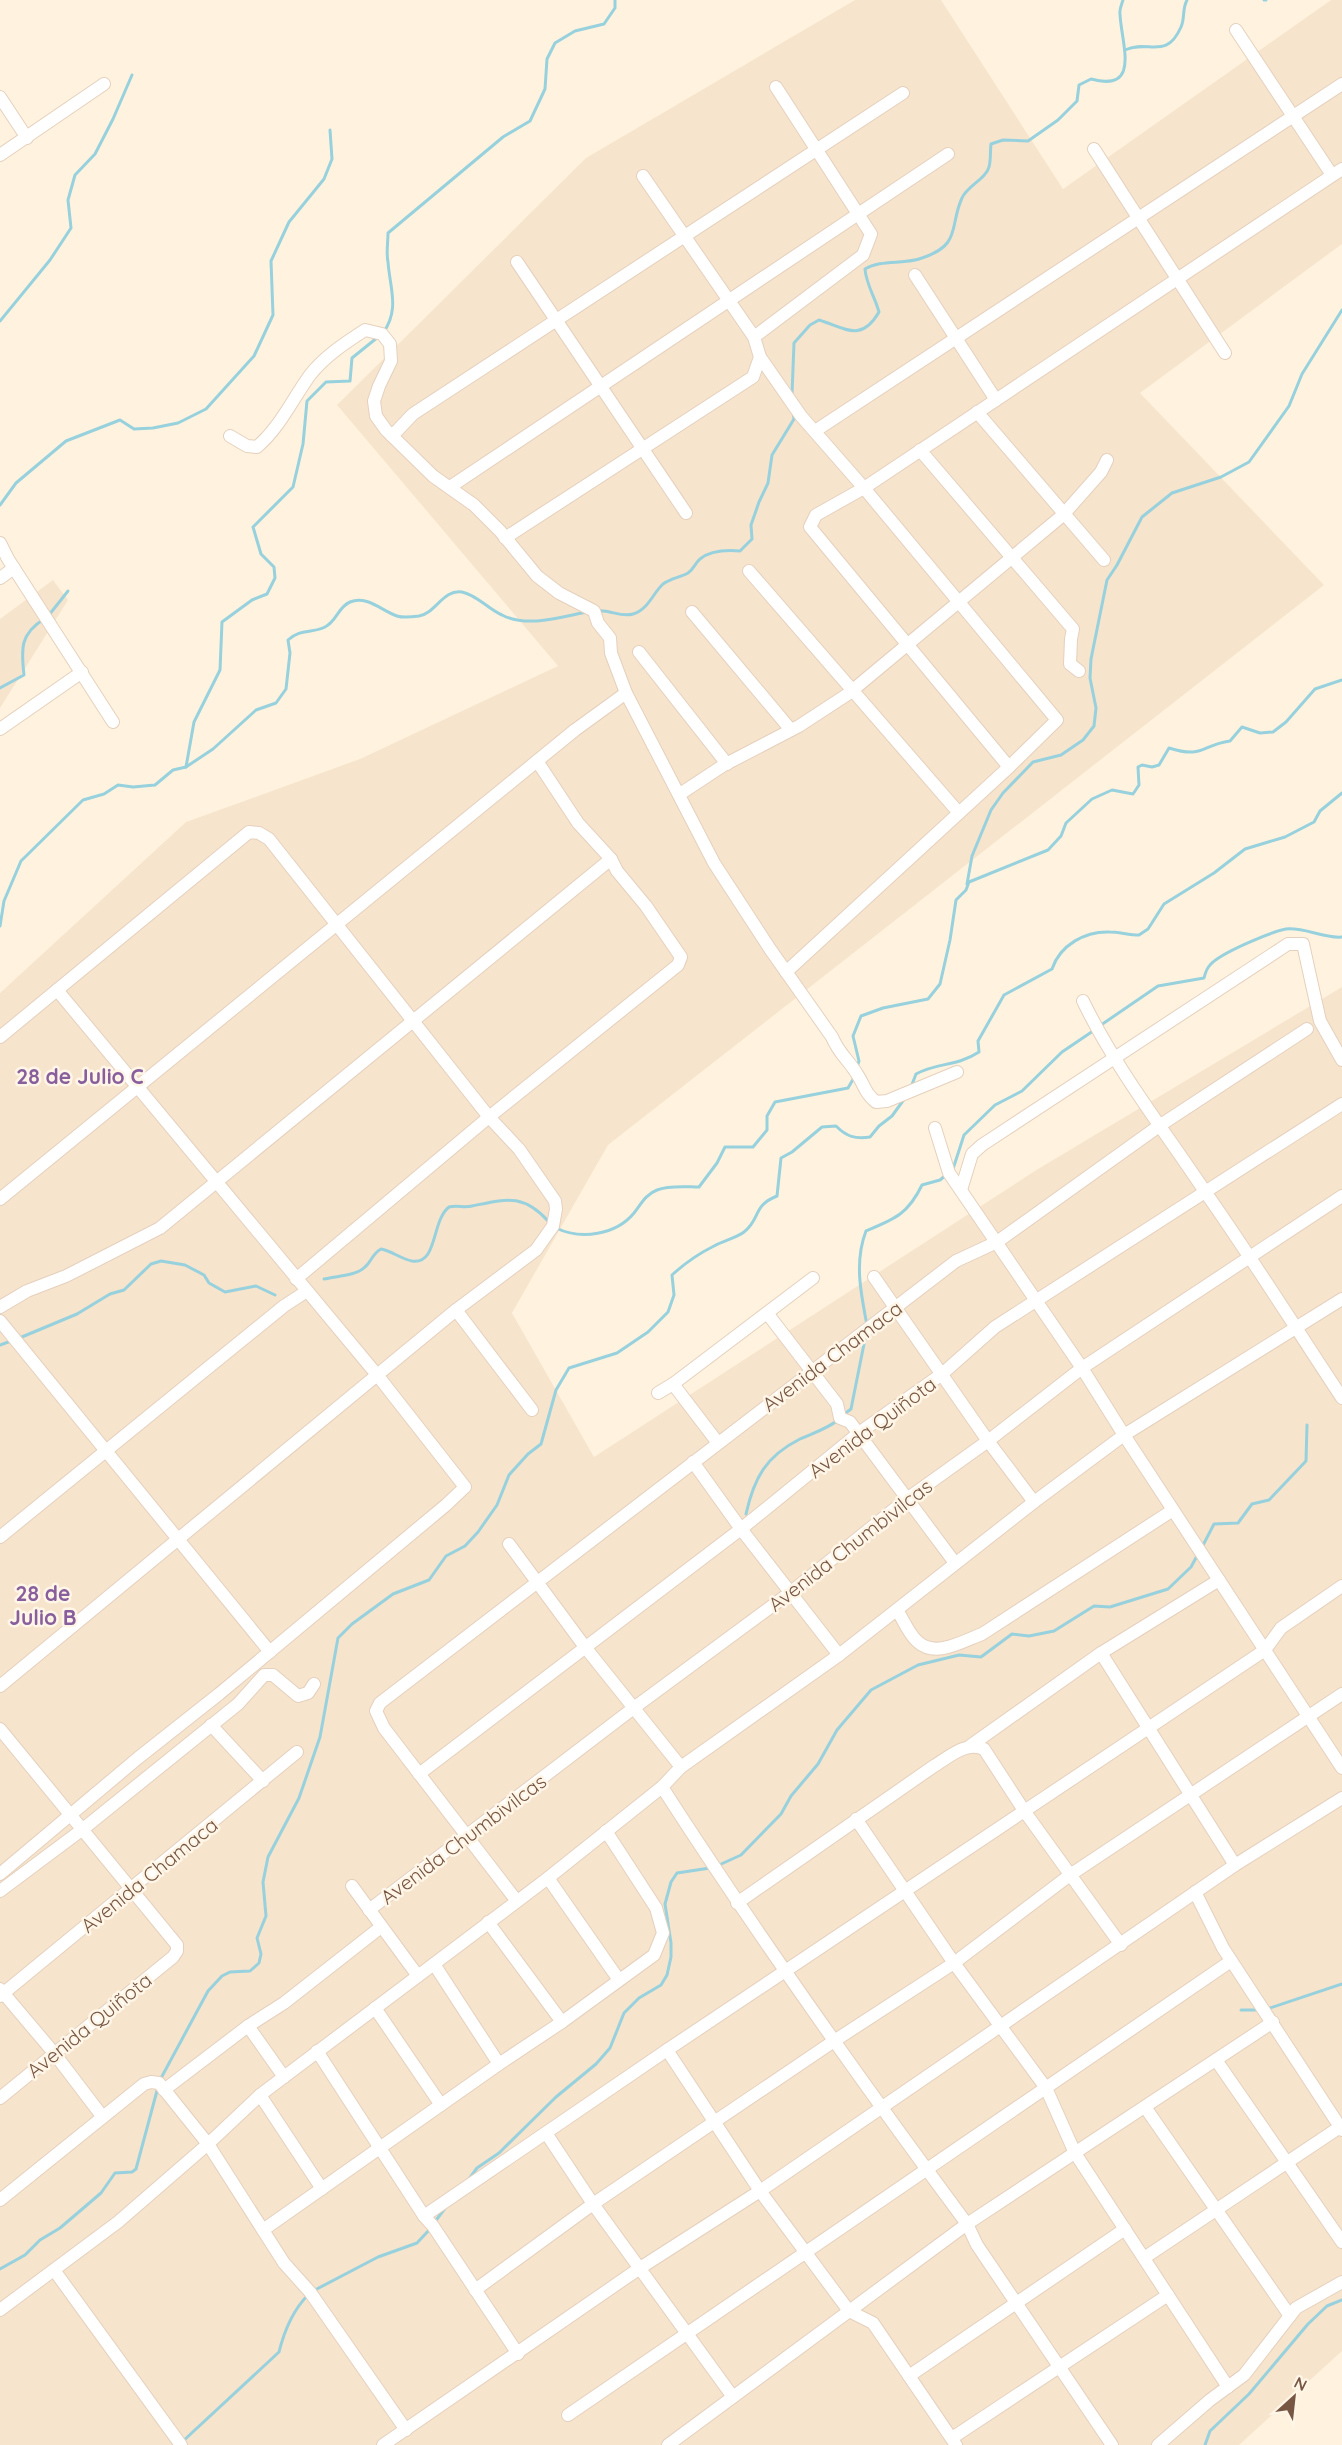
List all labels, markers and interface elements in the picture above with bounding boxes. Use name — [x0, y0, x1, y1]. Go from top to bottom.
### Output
district label: 28 de Julio C — [16, 1063, 144, 1089]
street label: Avenida Chamaca — [757, 1295, 907, 1417]
street label: Avenida Quiñota — [803, 1371, 941, 1483]
street label: Avenida Chumbivilcas — [763, 1473, 937, 1617]
district label: 28 de Julio B — [9, 1580, 77, 1630]
street label: Avenida Chumbivilcas — [375, 1768, 551, 1910]
street label: Avenida Chamaca — [75, 1812, 223, 1938]
street label: Avenida Quiñota — [22, 1967, 156, 2083]
north arrow — [1264, 2367, 1324, 2427]
text: N — [1291, 2372, 1311, 2395]

